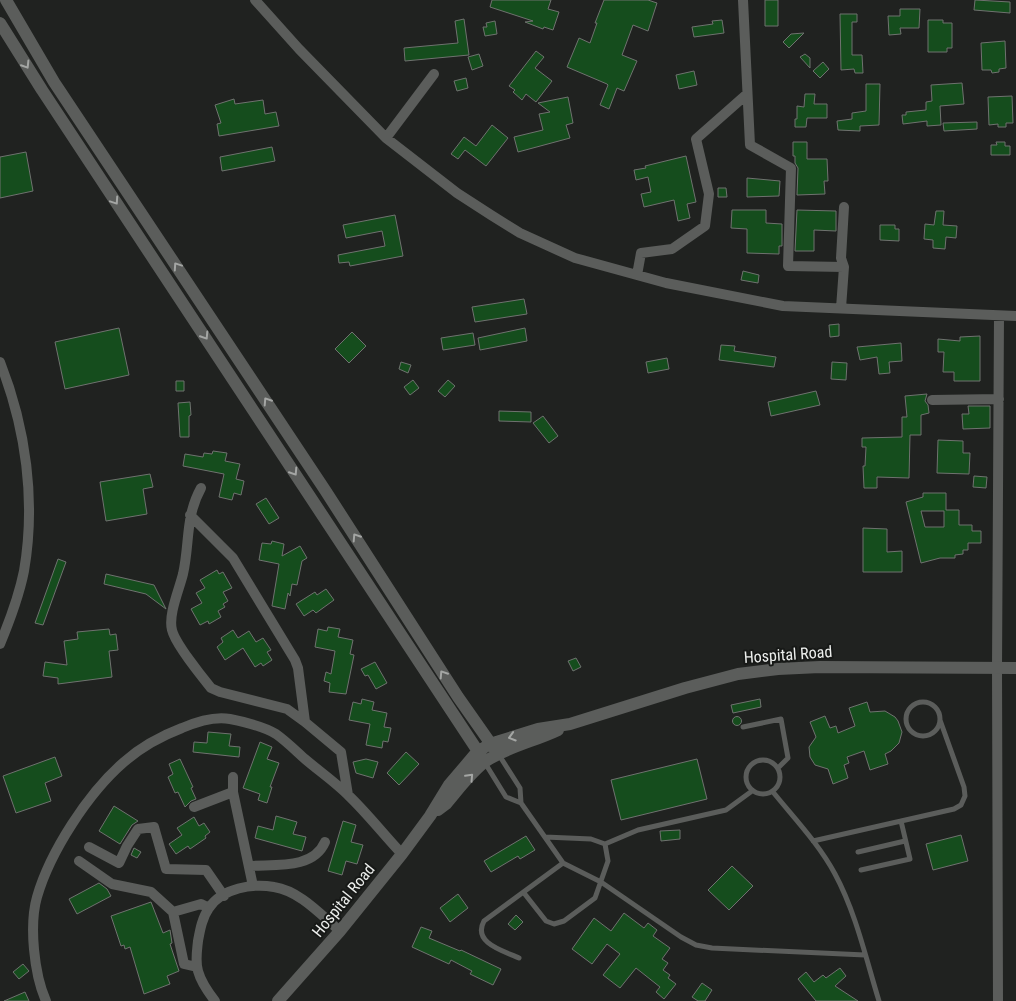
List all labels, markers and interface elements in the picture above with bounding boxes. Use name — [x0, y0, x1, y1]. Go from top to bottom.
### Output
one-way arrow — [19, 59, 29, 68]
one-way arrow — [109, 195, 118, 204]
one-way arrow — [174, 262, 183, 271]
one-way arrow — [199, 330, 208, 340]
one-way arrow — [264, 397, 273, 407]
one-way arrow — [288, 466, 298, 475]
one-way arrow — [352, 534, 362, 543]
street label: Hospital Road — [743, 642, 833, 667]
one-way arrow — [440, 670, 450, 679]
one-way arrow — [509, 731, 517, 741]
one-way arrow — [464, 774, 473, 783]
street label: Hospital Road — [308, 860, 379, 941]

